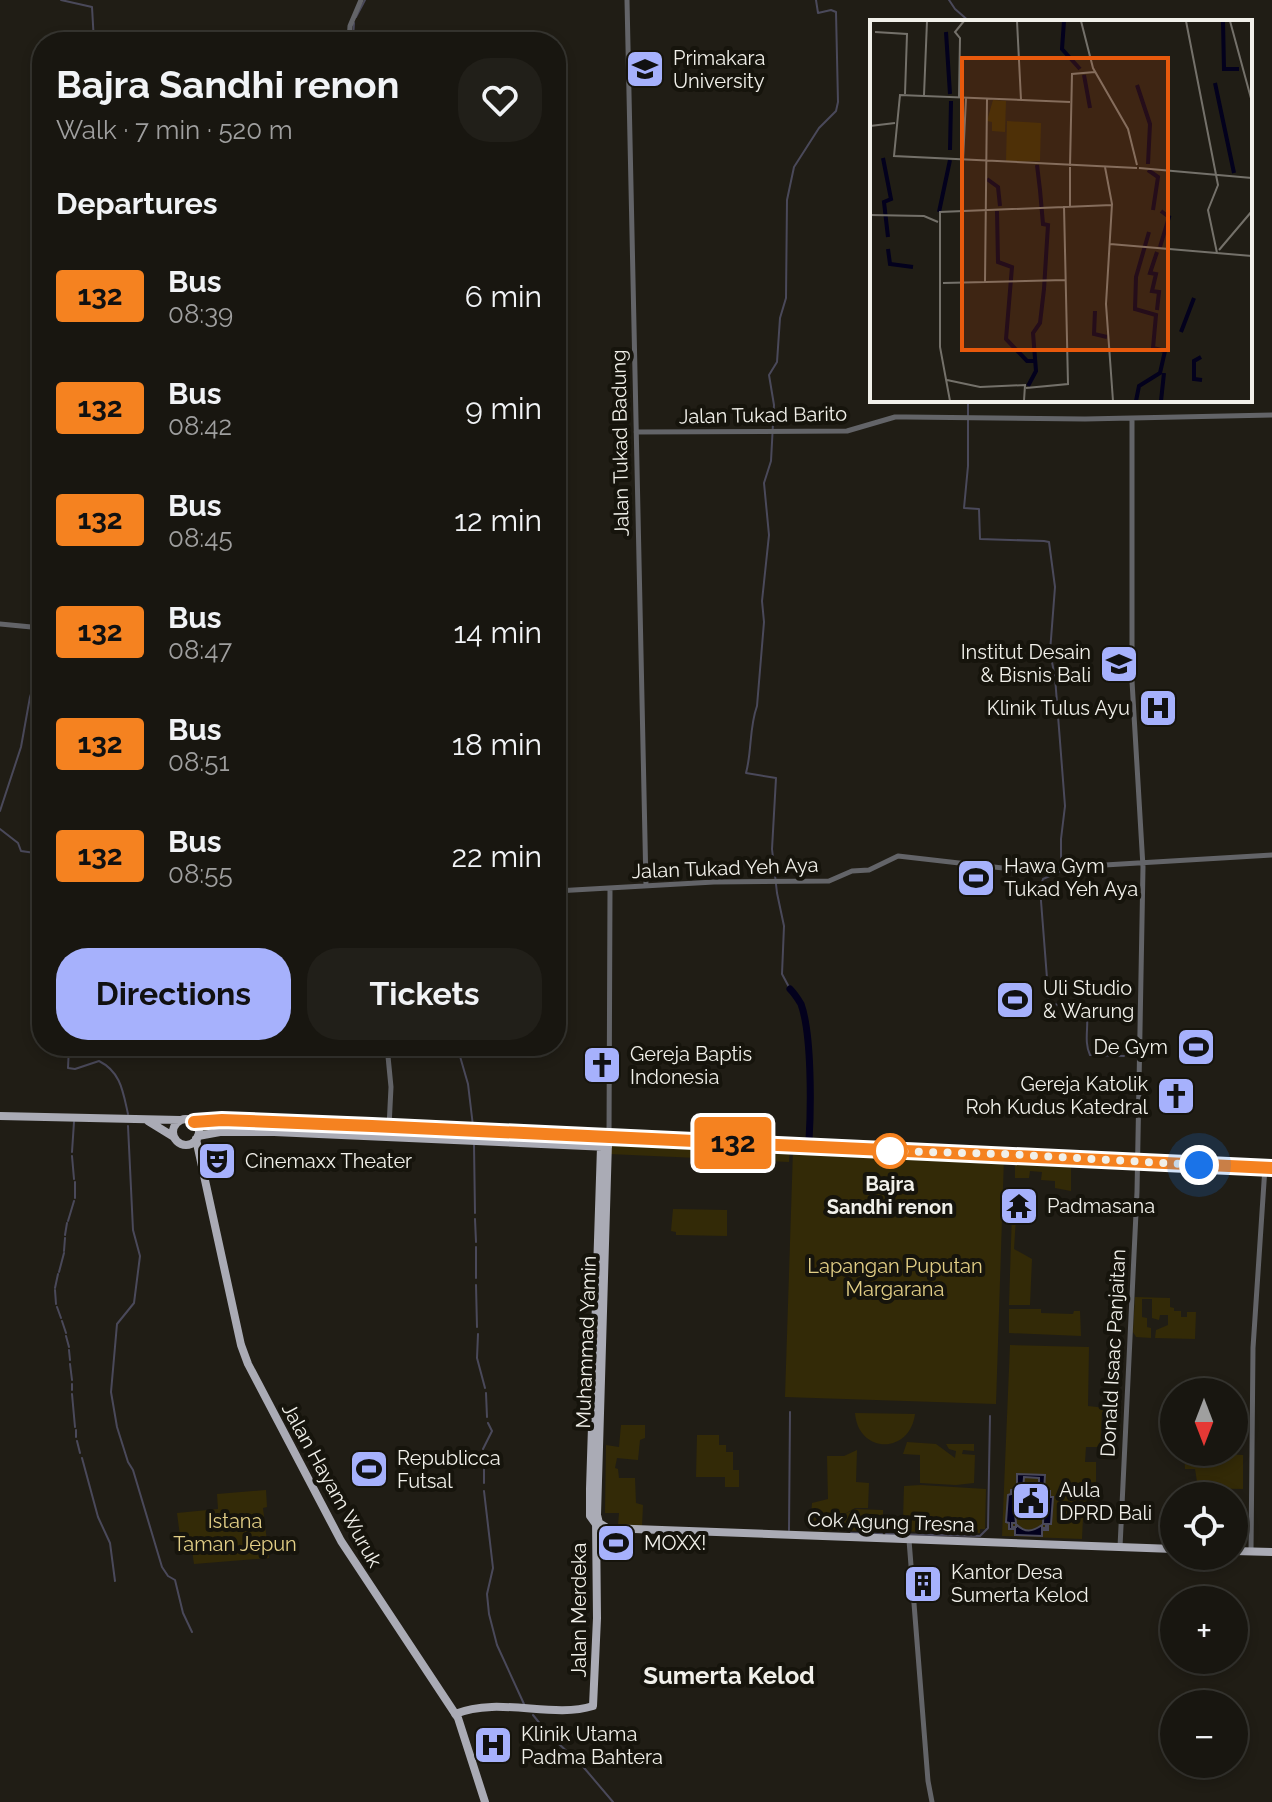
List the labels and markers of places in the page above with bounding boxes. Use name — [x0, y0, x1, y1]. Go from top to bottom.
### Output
place label: Primakara University — [673, 46, 765, 93]
school or university icon: Primakara University — [624, 48, 666, 90]
place label: Institut Desain & Bisnis Bali — [961, 640, 1091, 687]
school or university icon: Institut Desain & Bisnis Bali — [1098, 643, 1140, 685]
hospital icon: Klinik Tulus Ayu — [1137, 687, 1179, 729]
place label: Klinik Tulus Ayu — [987, 696, 1130, 720]
place label: Hawa Gym Tukad Yeh Aya — [1004, 854, 1138, 901]
sports icon: Hawa Gym Tukad Yeh Aya — [955, 857, 997, 899]
place label: Uli Studio & Warung — [1043, 976, 1134, 1023]
sports icon: Uli Studio & Warung — [994, 979, 1036, 1021]
sports icon: De Gym — [1175, 1026, 1217, 1068]
place label: De Gym — [1094, 1035, 1168, 1059]
place label: Gereja Baptis Indonesia — [630, 1042, 752, 1089]
church icon: Gereja Baptis Indonesia — [581, 1044, 623, 1086]
place label: Gereja Katolik Roh Kudus Katedral — [965, 1072, 1149, 1119]
church icon: Gereja Katolik Roh Kudus Katedral — [1155, 1075, 1197, 1117]
marker: Bajra Sandhi renon — [873, 1134, 907, 1168]
theatre icon: Cinemaxx Theater — [196, 1140, 238, 1182]
place label: Cinemaxx Theater — [245, 1149, 412, 1173]
place label: Bajra Sandhi renon — [827, 1172, 953, 1219]
temple icon: Padmasana — [998, 1185, 1040, 1227]
place label: Padmasana — [1047, 1194, 1155, 1218]
place label: Republicca Futsal — [397, 1446, 501, 1493]
sports icon: Republicca Futsal — [348, 1448, 390, 1490]
place label: Aula DPRD Bali — [1059, 1478, 1152, 1525]
public building icon: Aula DPRD Bali — [1010, 1480, 1052, 1522]
sports icon: MOXX! — [595, 1522, 637, 1564]
place label: MOXX! — [644, 1531, 706, 1555]
place label: Kantor Desa Sumerta Kelod — [951, 1560, 1089, 1607]
building icon: Kantor Desa Sumerta Kelod — [902, 1563, 944, 1605]
place label: Klinik Utama Padma Bahtera — [521, 1722, 663, 1769]
hospital icon: Klinik Utama Padma Bahtera — [472, 1724, 514, 1766]

